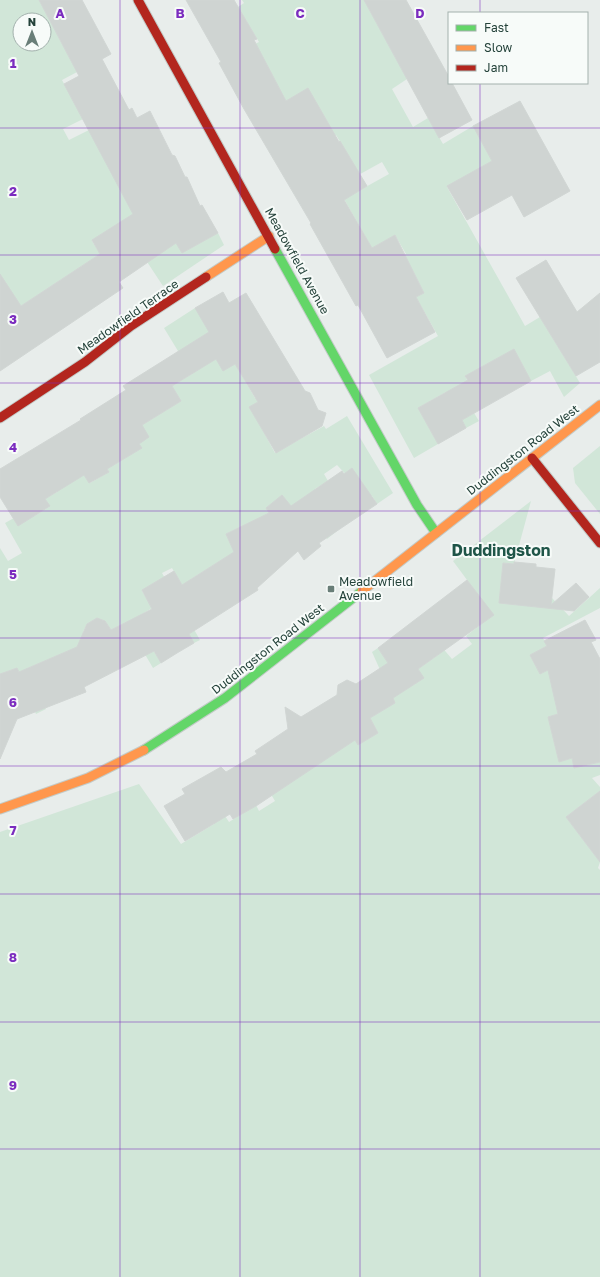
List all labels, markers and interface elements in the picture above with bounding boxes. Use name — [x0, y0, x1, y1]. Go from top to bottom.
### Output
text: A — [55, 5, 65, 21]
text: B — [175, 5, 185, 21]
text: C — [295, 5, 305, 21]
text: D — [415, 5, 425, 21]
north arrow — [12, 12, 52, 52]
legend — [448, 12, 588, 84]
text: N — [28, 15, 36, 28]
text: Fast — [484, 20, 509, 35]
text: Slow — [484, 40, 512, 55]
text: 1 — [10, 55, 17, 71]
text: Jam — [484, 60, 508, 75]
text: 2 — [9, 183, 17, 199]
street label: Meadowfield Avenue — [262, 205, 333, 317]
street label: Meadowfield Terrace — [74, 276, 181, 357]
text: 3 — [9, 311, 17, 327]
street label: Duddingston Road West — [463, 401, 582, 498]
text: 4 — [9, 439, 17, 455]
district label: Duddingston — [451, 540, 551, 560]
text: 5 — [9, 566, 17, 582]
place label: Meadowfield Avenue — [339, 574, 413, 603]
marker: Meadowfield Avenue — [326, 584, 336, 594]
street label: Duddingston Road West — [208, 600, 327, 697]
text: 6 — [9, 694, 17, 710]
text: 7 — [9, 822, 17, 838]
text: 8 — [9, 949, 17, 965]
text: 9 — [9, 1077, 17, 1093]

